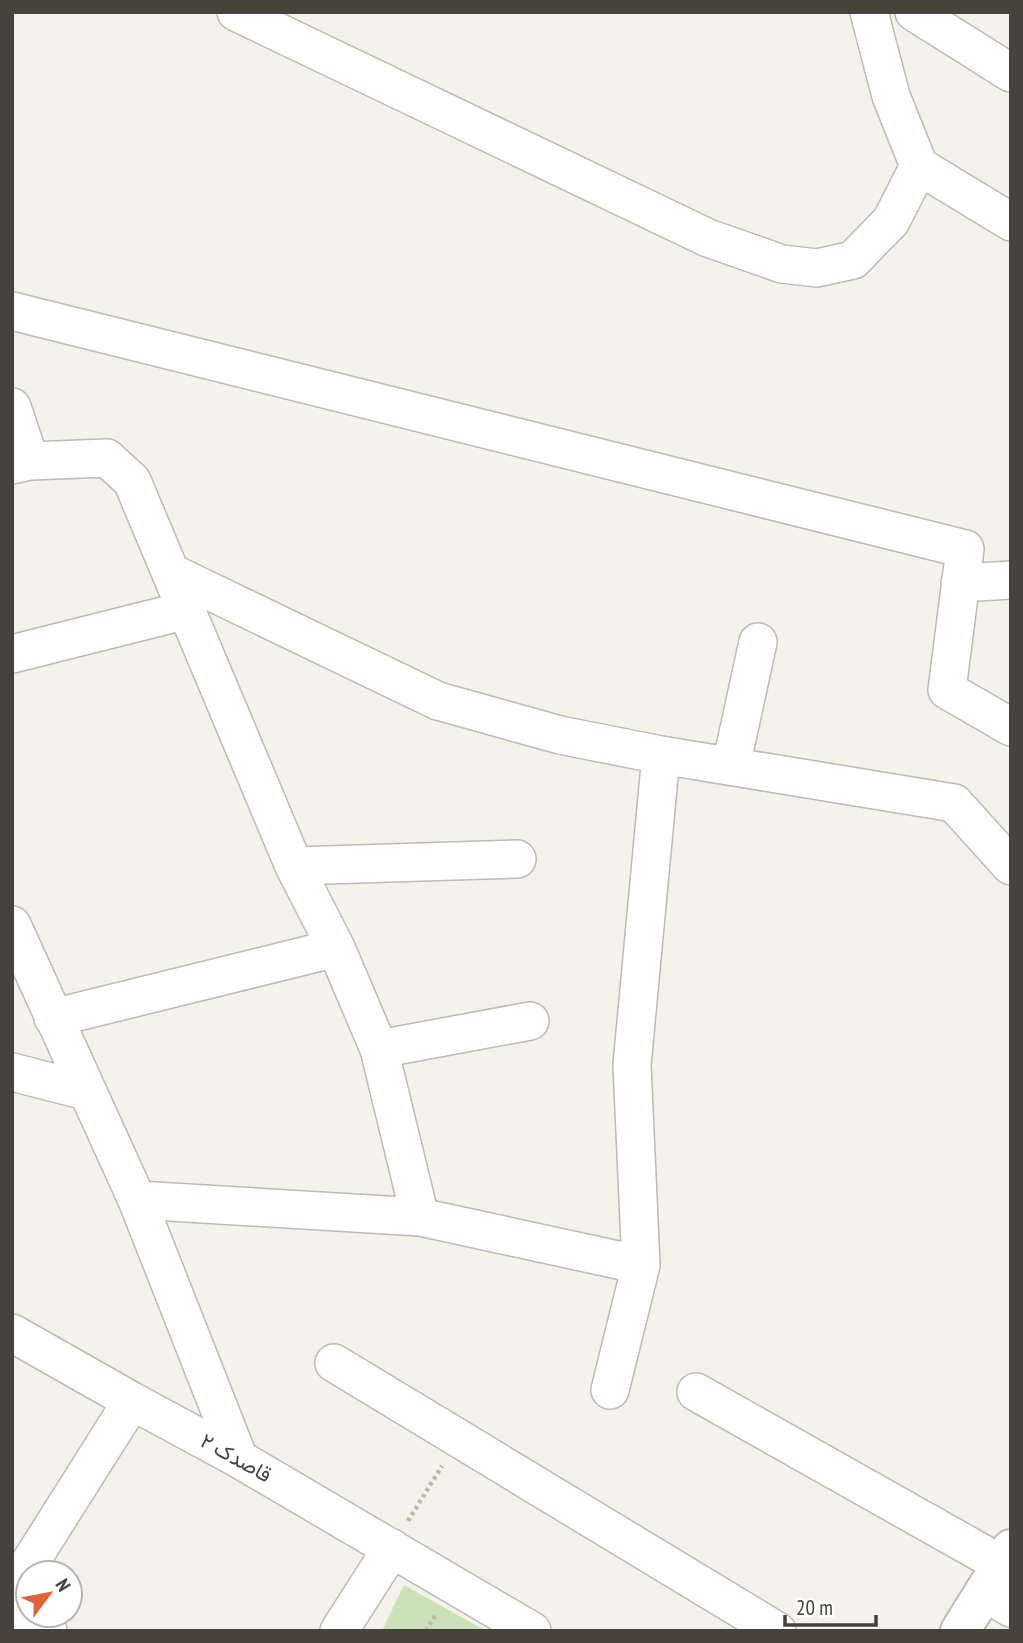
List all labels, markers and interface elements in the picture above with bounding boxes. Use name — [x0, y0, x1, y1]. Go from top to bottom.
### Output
street label: قاصدک ۲ — [196, 1427, 277, 1488]
north arrow — [14, 1559, 84, 1629]
text: N — [51, 1574, 76, 1596]
scale bar — [785, 1584, 876, 1628]
text: 20 m — [796, 1594, 833, 1621]

